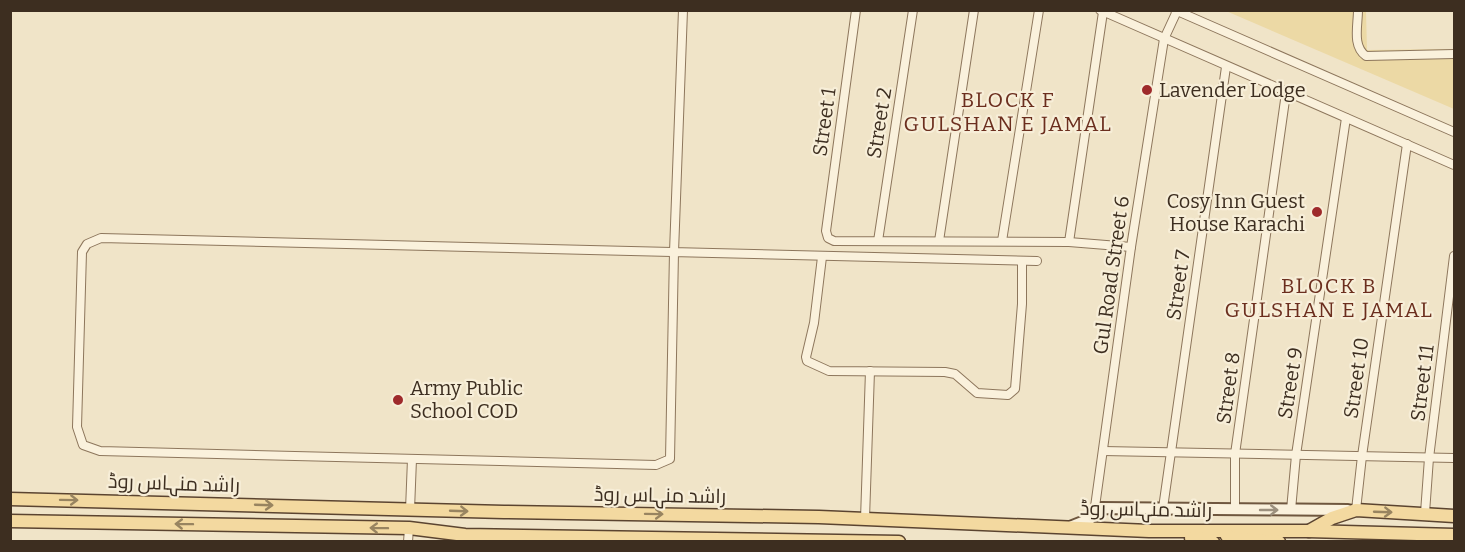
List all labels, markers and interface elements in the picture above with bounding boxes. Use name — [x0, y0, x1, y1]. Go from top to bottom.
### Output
place label: Lavender Lodge — [1159, 78, 1306, 102]
marker: Lavender Lodge — [1140, 83, 1154, 97]
street label: Street 1 — [807, 86, 841, 158]
street label: Street 2 — [862, 86, 896, 160]
district label: BLOCK F GULSHAN E JAMAL — [903, 87, 1113, 137]
place label: Cosy Inn Guest House Karachi — [1166, 189, 1305, 236]
street label: Gul Road Street 6 — [1088, 194, 1134, 356]
marker: Cosy Inn Guest House Karachi — [1310, 205, 1324, 219]
street label: Street 7 — [1161, 248, 1195, 322]
district label: BLOCK B GULSHAN E JAMAL — [1224, 273, 1434, 323]
street label: Street 10 — [1338, 336, 1374, 420]
street label: Street 11 — [1405, 343, 1439, 423]
street label: Street 9 — [1273, 345, 1307, 421]
street label: Street 8 — [1211, 350, 1245, 426]
place label: Army Public School COD — [410, 376, 523, 423]
marker: Army Public School COD — [391, 393, 405, 407]
street label: راشد منہاس روڈ — [107, 469, 240, 499]
street label: راشد منہاس روڈ — [594, 482, 726, 510]
one-way arrow — [58, 494, 78, 506]
street label: راشد منہاس روڈ — [1080, 496, 1212, 524]
one-way arrow — [253, 500, 273, 511]
one-way arrow — [1258, 504, 1278, 516]
one-way arrow — [448, 505, 468, 517]
one-way arrow — [1373, 506, 1393, 517]
one-way arrow — [643, 509, 663, 520]
one-way arrow — [175, 518, 195, 530]
one-way arrow — [370, 522, 390, 534]

